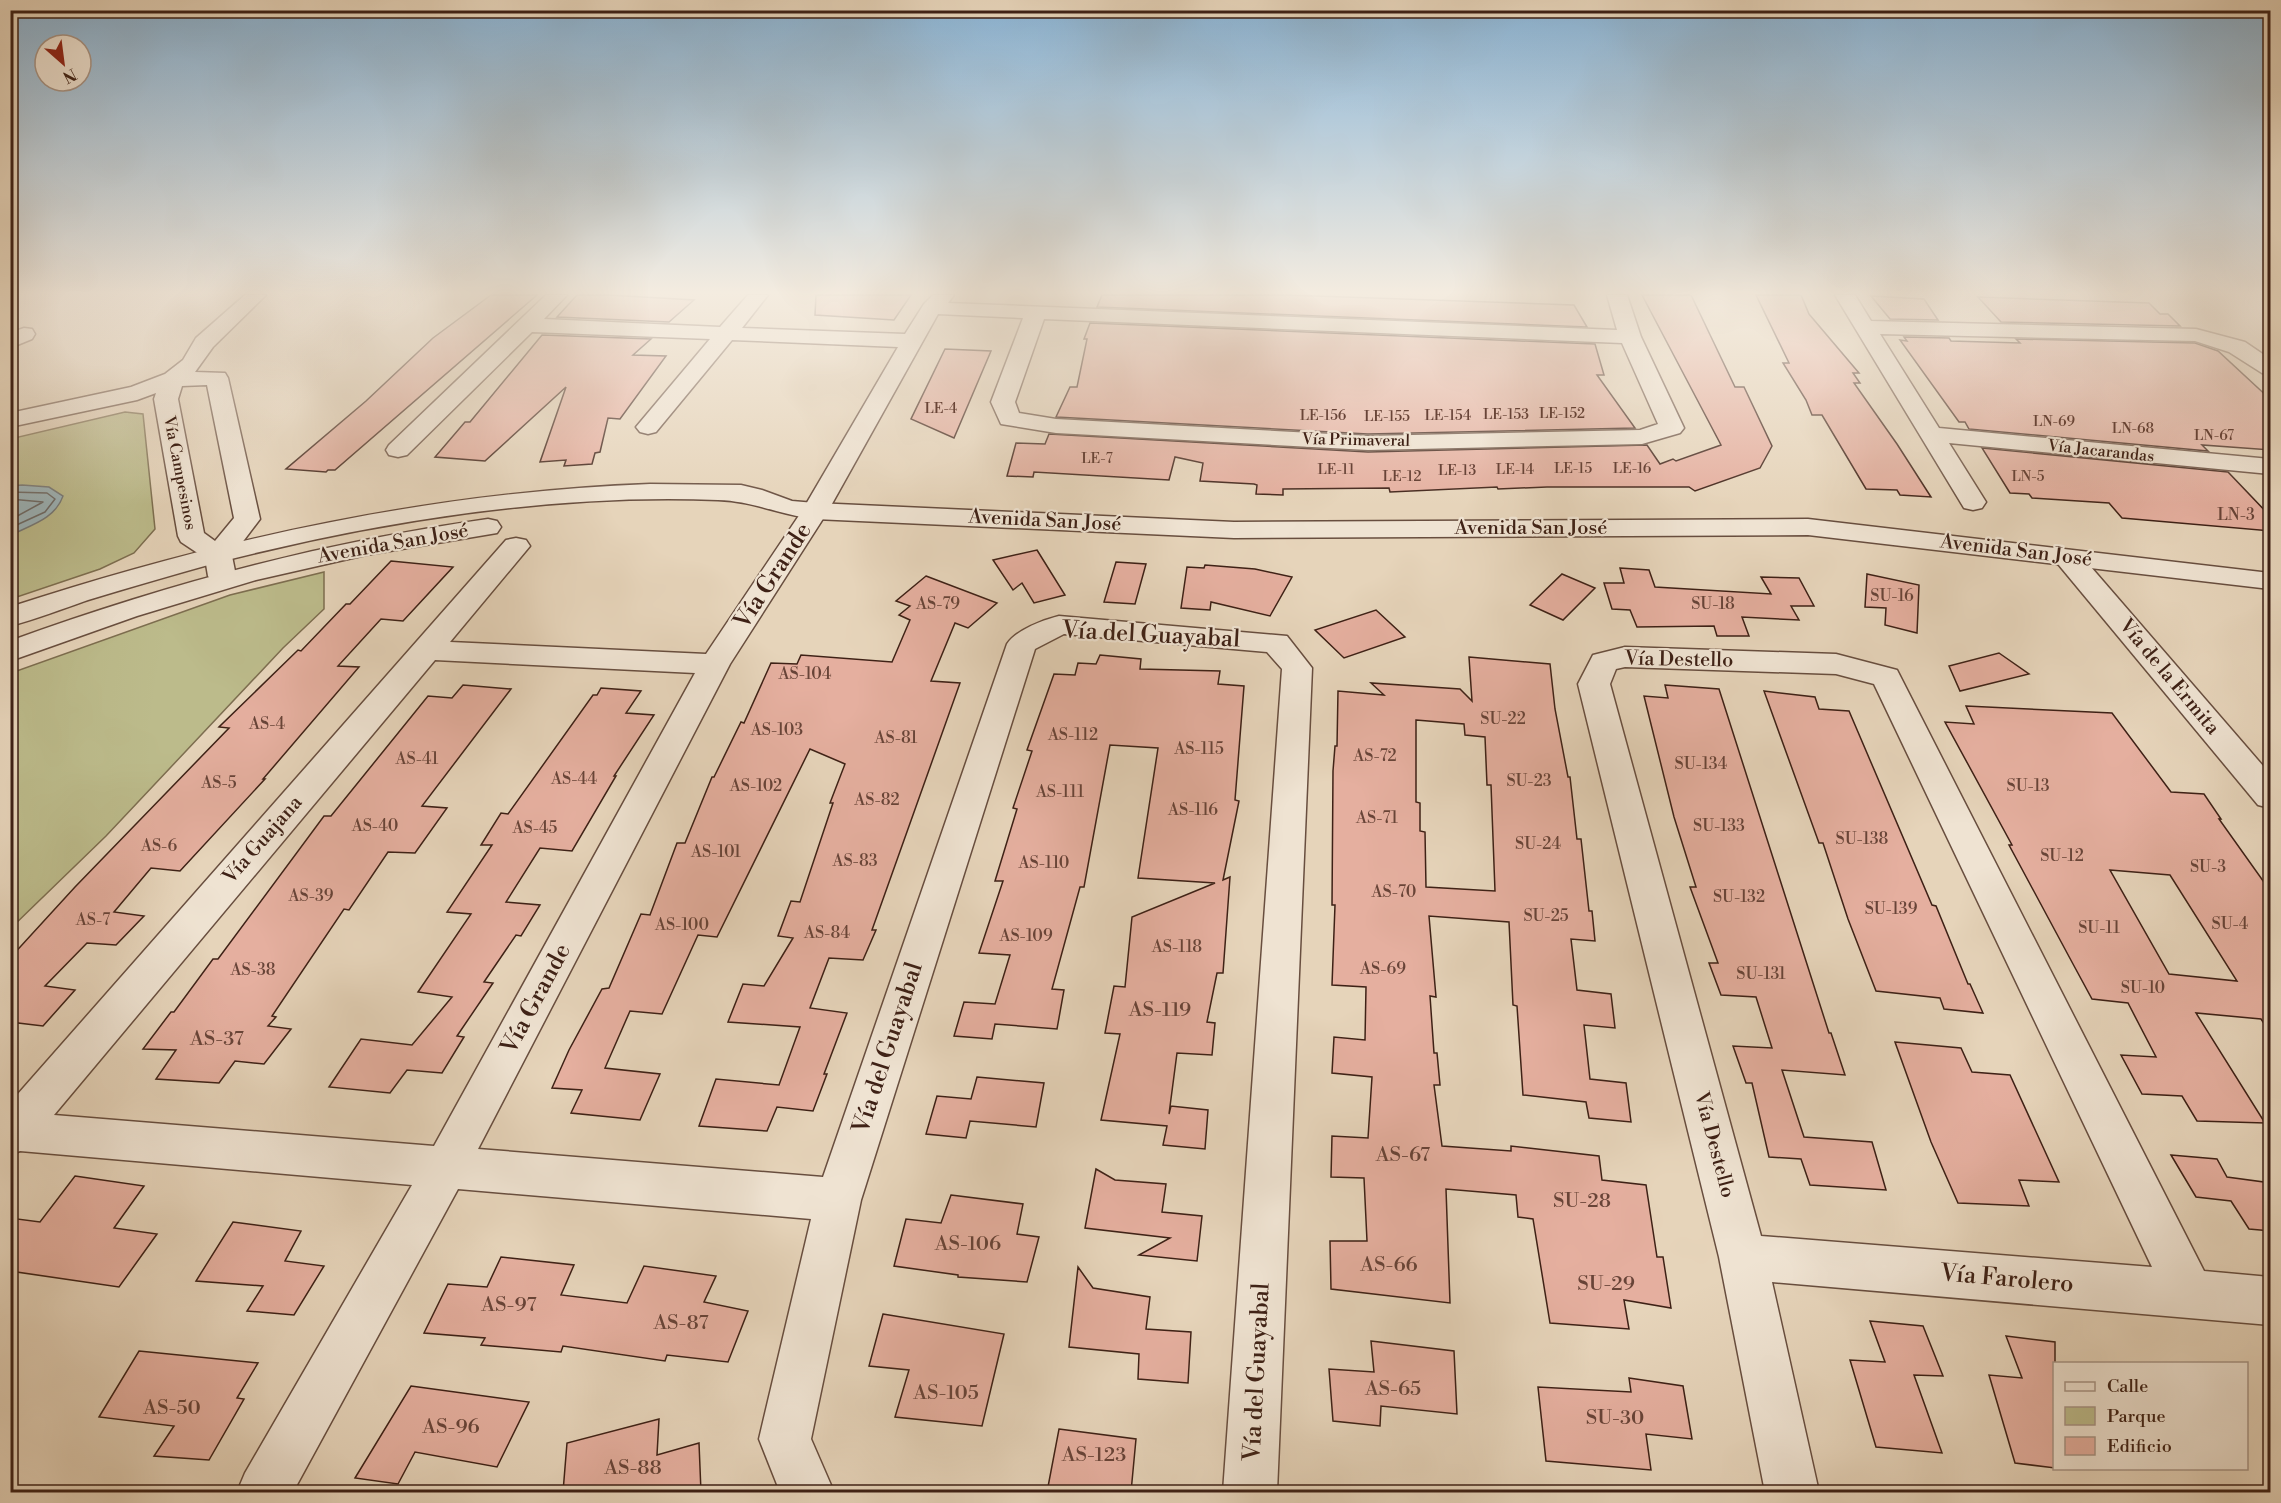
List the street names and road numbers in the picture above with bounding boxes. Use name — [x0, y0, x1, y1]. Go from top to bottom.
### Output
street label: Vía Campesinos — [159, 413, 201, 532]
street label: Vía Primaveral — [1301, 429, 1410, 451]
street label: Vía Jacarandas — [2046, 435, 2155, 467]
street label: Avenida San José — [967, 504, 1122, 537]
street label: Avenida San José — [1454, 516, 1607, 541]
street label: Vía Grande — [727, 517, 819, 636]
street label: Avenida San José — [315, 518, 470, 570]
street label: Avenida San José — [1938, 529, 2093, 573]
street label: Vía de la Ermita — [2113, 613, 2225, 741]
street label: Vía del Guayabal — [1060, 615, 1241, 655]
street label: Vía Destello — [1623, 647, 1734, 673]
street label: Vía Guajana — [217, 790, 309, 890]
street label: Vía Grande — [494, 939, 578, 1060]
street label: Vía del Guayabal — [846, 958, 930, 1138]
street label: Vía Destello — [1688, 1088, 1740, 1201]
street label: Vía Farolero — [1938, 1258, 2075, 1300]
street label: Vía del Guayabal — [1237, 1282, 1277, 1463]

